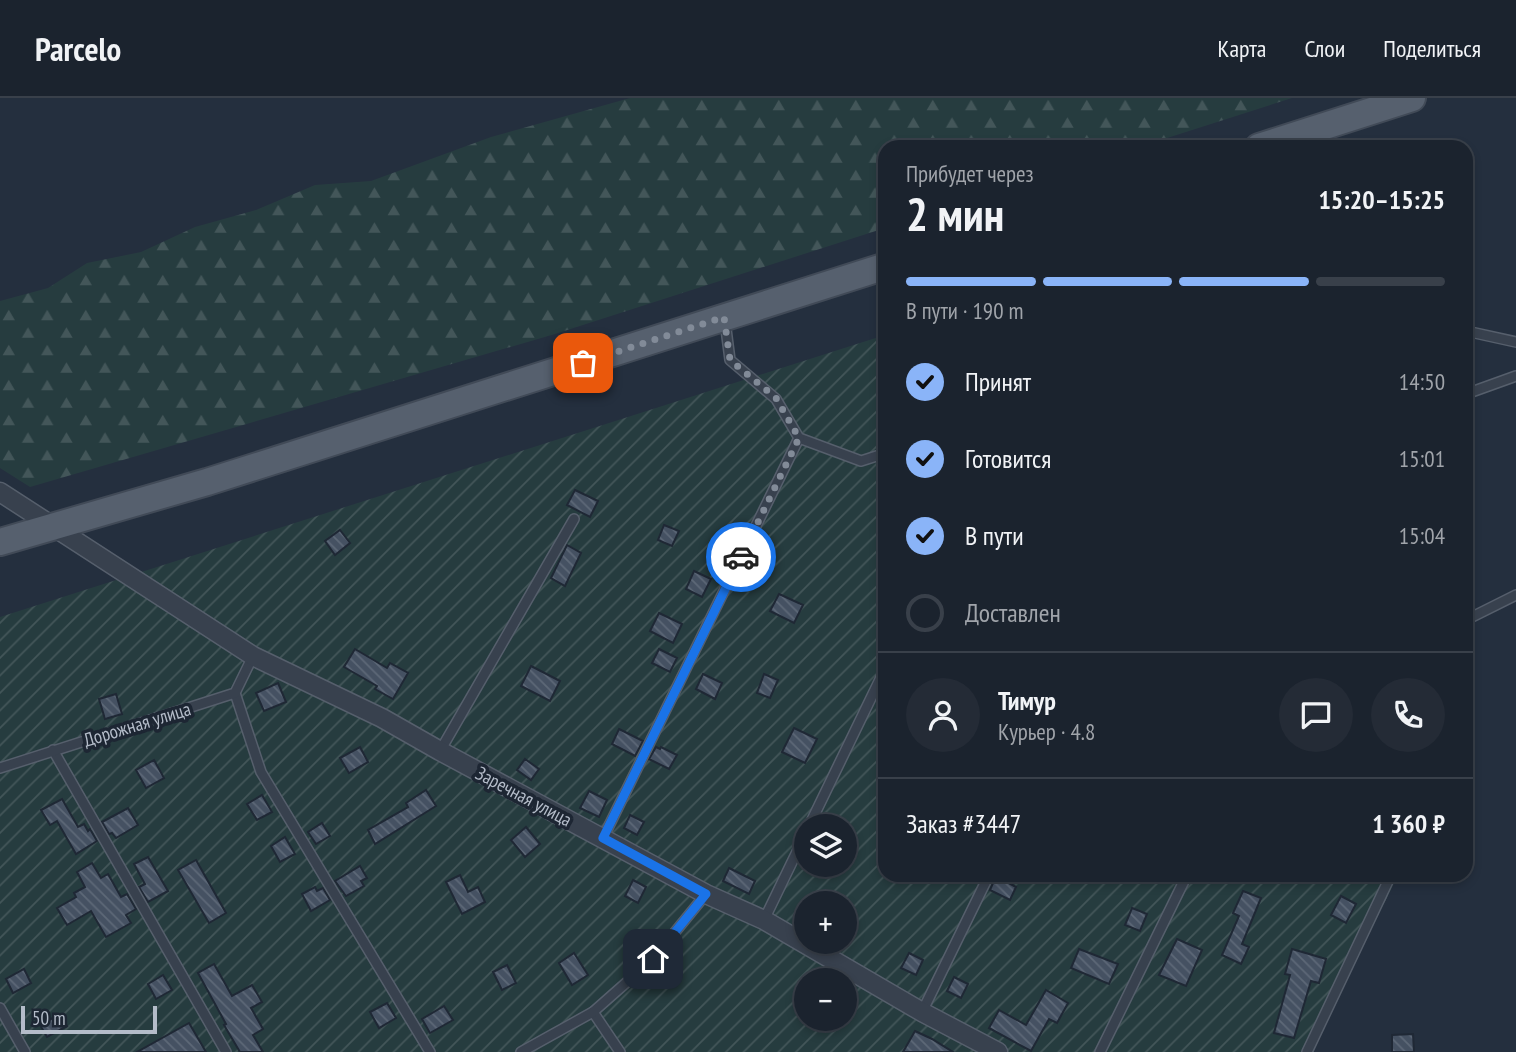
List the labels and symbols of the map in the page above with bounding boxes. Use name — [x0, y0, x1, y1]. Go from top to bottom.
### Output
pin — [553, 333, 613, 393]
courier — [706, 522, 776, 592]
street label: Дорожная улица — [80, 696, 194, 752]
street label: Заречная улица — [472, 761, 576, 831]
pin — [623, 929, 683, 989]
scale bar — [21, 1003, 158, 1035]

